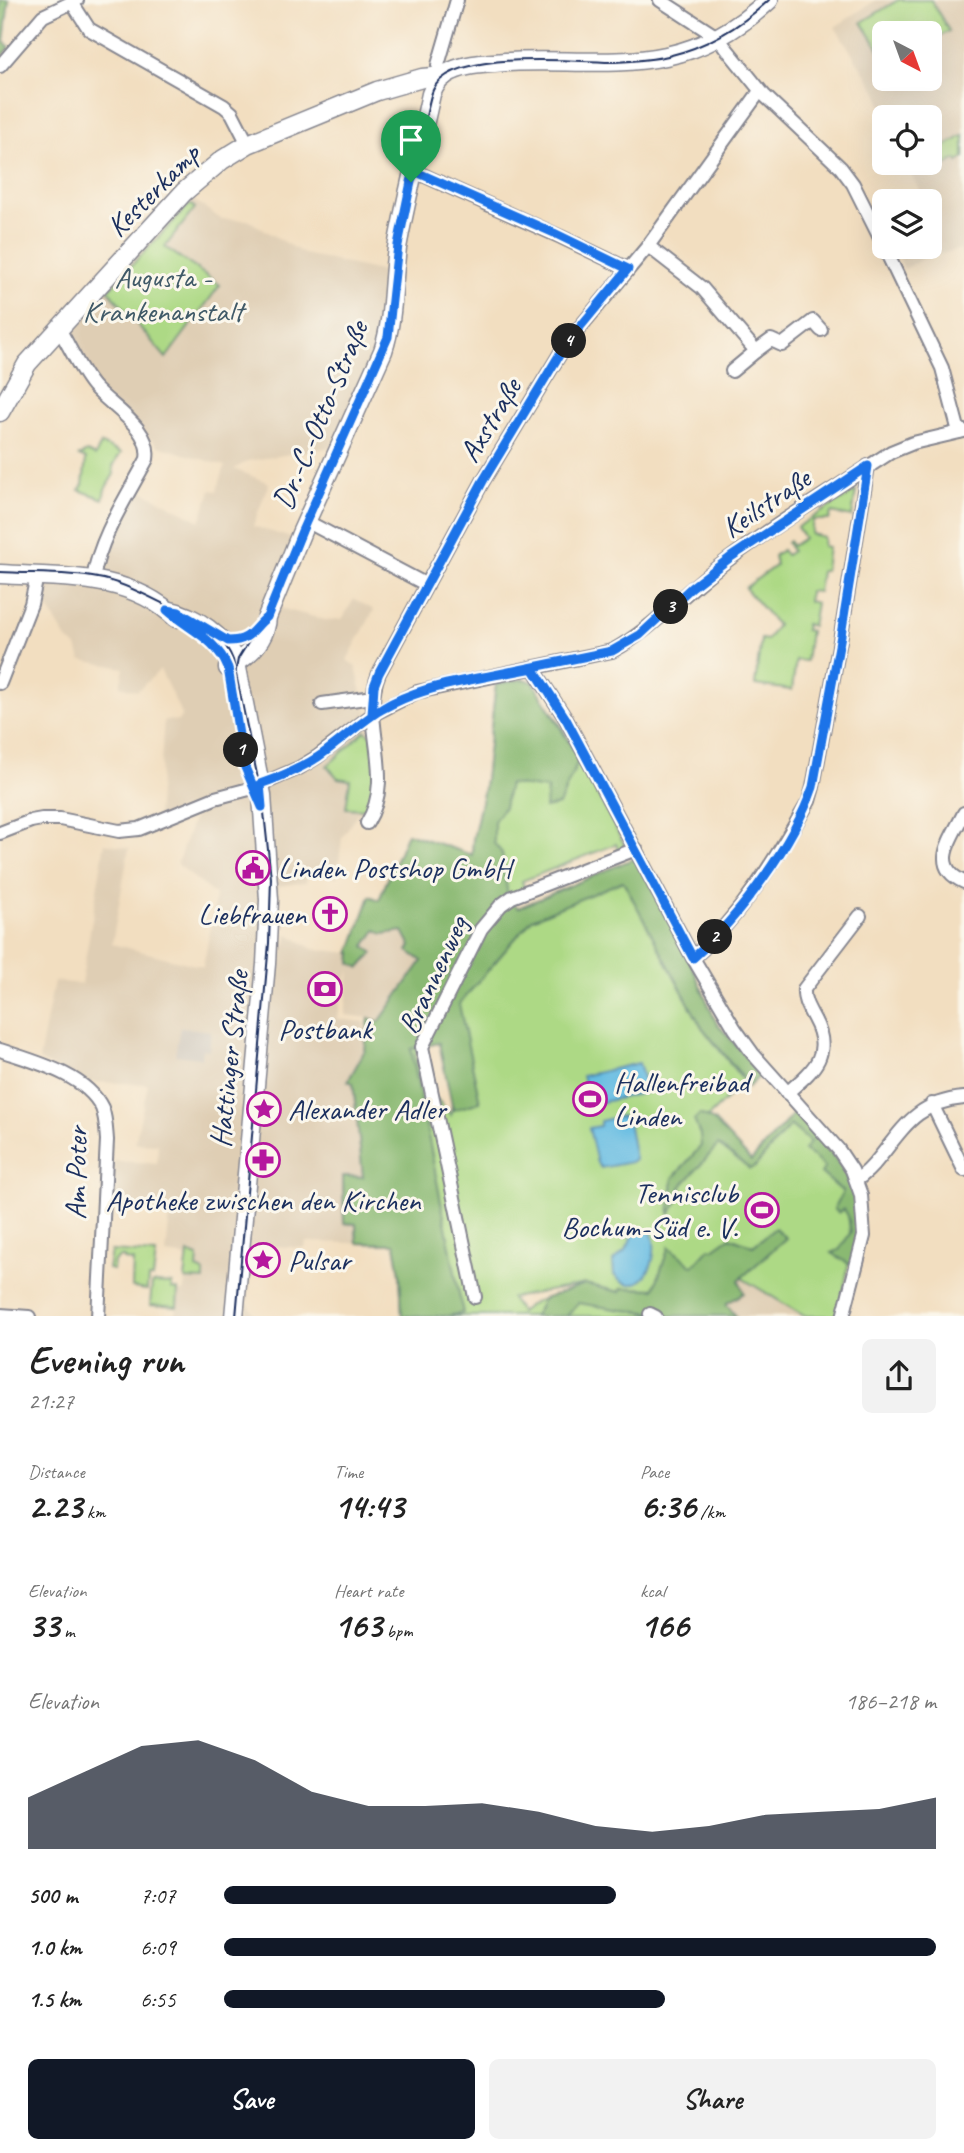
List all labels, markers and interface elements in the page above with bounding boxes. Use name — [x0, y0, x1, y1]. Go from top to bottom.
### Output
north arrow — [872, 21, 942, 91]
map controls — [872, 21, 942, 259]
button: locate — [872, 105, 942, 175]
pin — [381, 110, 441, 182]
icon: arrive — [392, 121, 430, 159]
street label: Kesterkamp — [98, 134, 209, 245]
button: layers — [872, 189, 942, 259]
park label: Augusta - Krankenanstalt — [83, 258, 247, 330]
street label: Dr.-C.-Otto-Straße — [263, 313, 378, 515]
pin: 4 — [552, 324, 586, 358]
text: 4 — [564, 328, 573, 352]
street label: Axstraße — [450, 369, 531, 469]
street label: Keilstraße — [714, 458, 820, 546]
pin: 3 — [654, 590, 688, 624]
text: 3 — [666, 594, 675, 618]
pin: 1 — [224, 732, 258, 768]
text: 1 — [236, 737, 245, 761]
public building icon: Linden Postshop GmbH — [234, 849, 272, 887]
place label: Linden Postshop GmbH — [278, 849, 515, 887]
place label: Liebfrauen — [198, 895, 307, 933]
church icon: Liebfrauen — [311, 895, 349, 933]
street label: Brannenweg — [389, 908, 478, 1040]
pin: 2 — [698, 920, 732, 954]
text: 2 — [710, 924, 719, 948]
street label: Hattinger Straße — [201, 967, 257, 1149]
bank icon: Postbank — [306, 970, 344, 1008]
place label: Postbank — [278, 1010, 374, 1048]
place label: Hallenfreibad Linden — [614, 1063, 753, 1135]
sports icon: Hallenfreibad Linden — [571, 1080, 609, 1118]
place icon: Alexander Adler — [245, 1090, 283, 1128]
place label: Alexander Adler — [288, 1090, 448, 1128]
street label: Am Poter — [56, 1124, 96, 1220]
pharmacy icon: Apotheke zwischen den Kirchen — [244, 1141, 282, 1179]
place label: Tennisclub Bochum-Süd e. V. — [562, 1174, 740, 1246]
place label: Apotheke zwischen den Kirchen — [105, 1181, 422, 1219]
sports icon: Tennisclub Bochum-Süd e. V. — [743, 1191, 781, 1229]
place icon: Pulsar — [244, 1241, 282, 1279]
place label: Pulsar — [288, 1241, 353, 1279]
text: Evening run — [28, 1337, 184, 1384]
button: share — [862, 1339, 936, 1413]
text: 21:27 — [28, 1387, 74, 1416]
text: Distance — [28, 1460, 85, 1484]
text: Time — [334, 1460, 363, 1484]
text: Pace — [640, 1460, 669, 1484]
text: 2.23 — [28, 1484, 82, 1529]
text: 14:43 — [334, 1484, 404, 1529]
text: 6:36 — [640, 1484, 696, 1529]
text: km — [82, 1500, 105, 1524]
text: /km — [696, 1500, 725, 1524]
text: Elevation — [28, 1579, 86, 1603]
text: Heart rate — [334, 1579, 403, 1603]
text: kcal — [640, 1579, 665, 1603]
text: 33 — [28, 1603, 60, 1648]
text: 163 — [334, 1603, 382, 1648]
text: 166 — [640, 1603, 689, 1648]
text: m — [60, 1619, 75, 1643]
text: bpm — [382, 1619, 413, 1643]
text: Elevation — [28, 1687, 99, 1716]
text: 186–218 m — [845, 1687, 936, 1716]
text: 500 m — [28, 1881, 77, 1910]
text: 7:07 — [140, 1881, 176, 1910]
text: 1.0 km — [28, 1933, 82, 1962]
text: 6:09 — [140, 1933, 176, 1962]
text: 1.5 km — [28, 1985, 81, 2014]
text: 6:55 — [140, 1985, 176, 2014]
button: Save — [28, 2059, 475, 2139]
button: Share — [489, 2059, 936, 2139]

